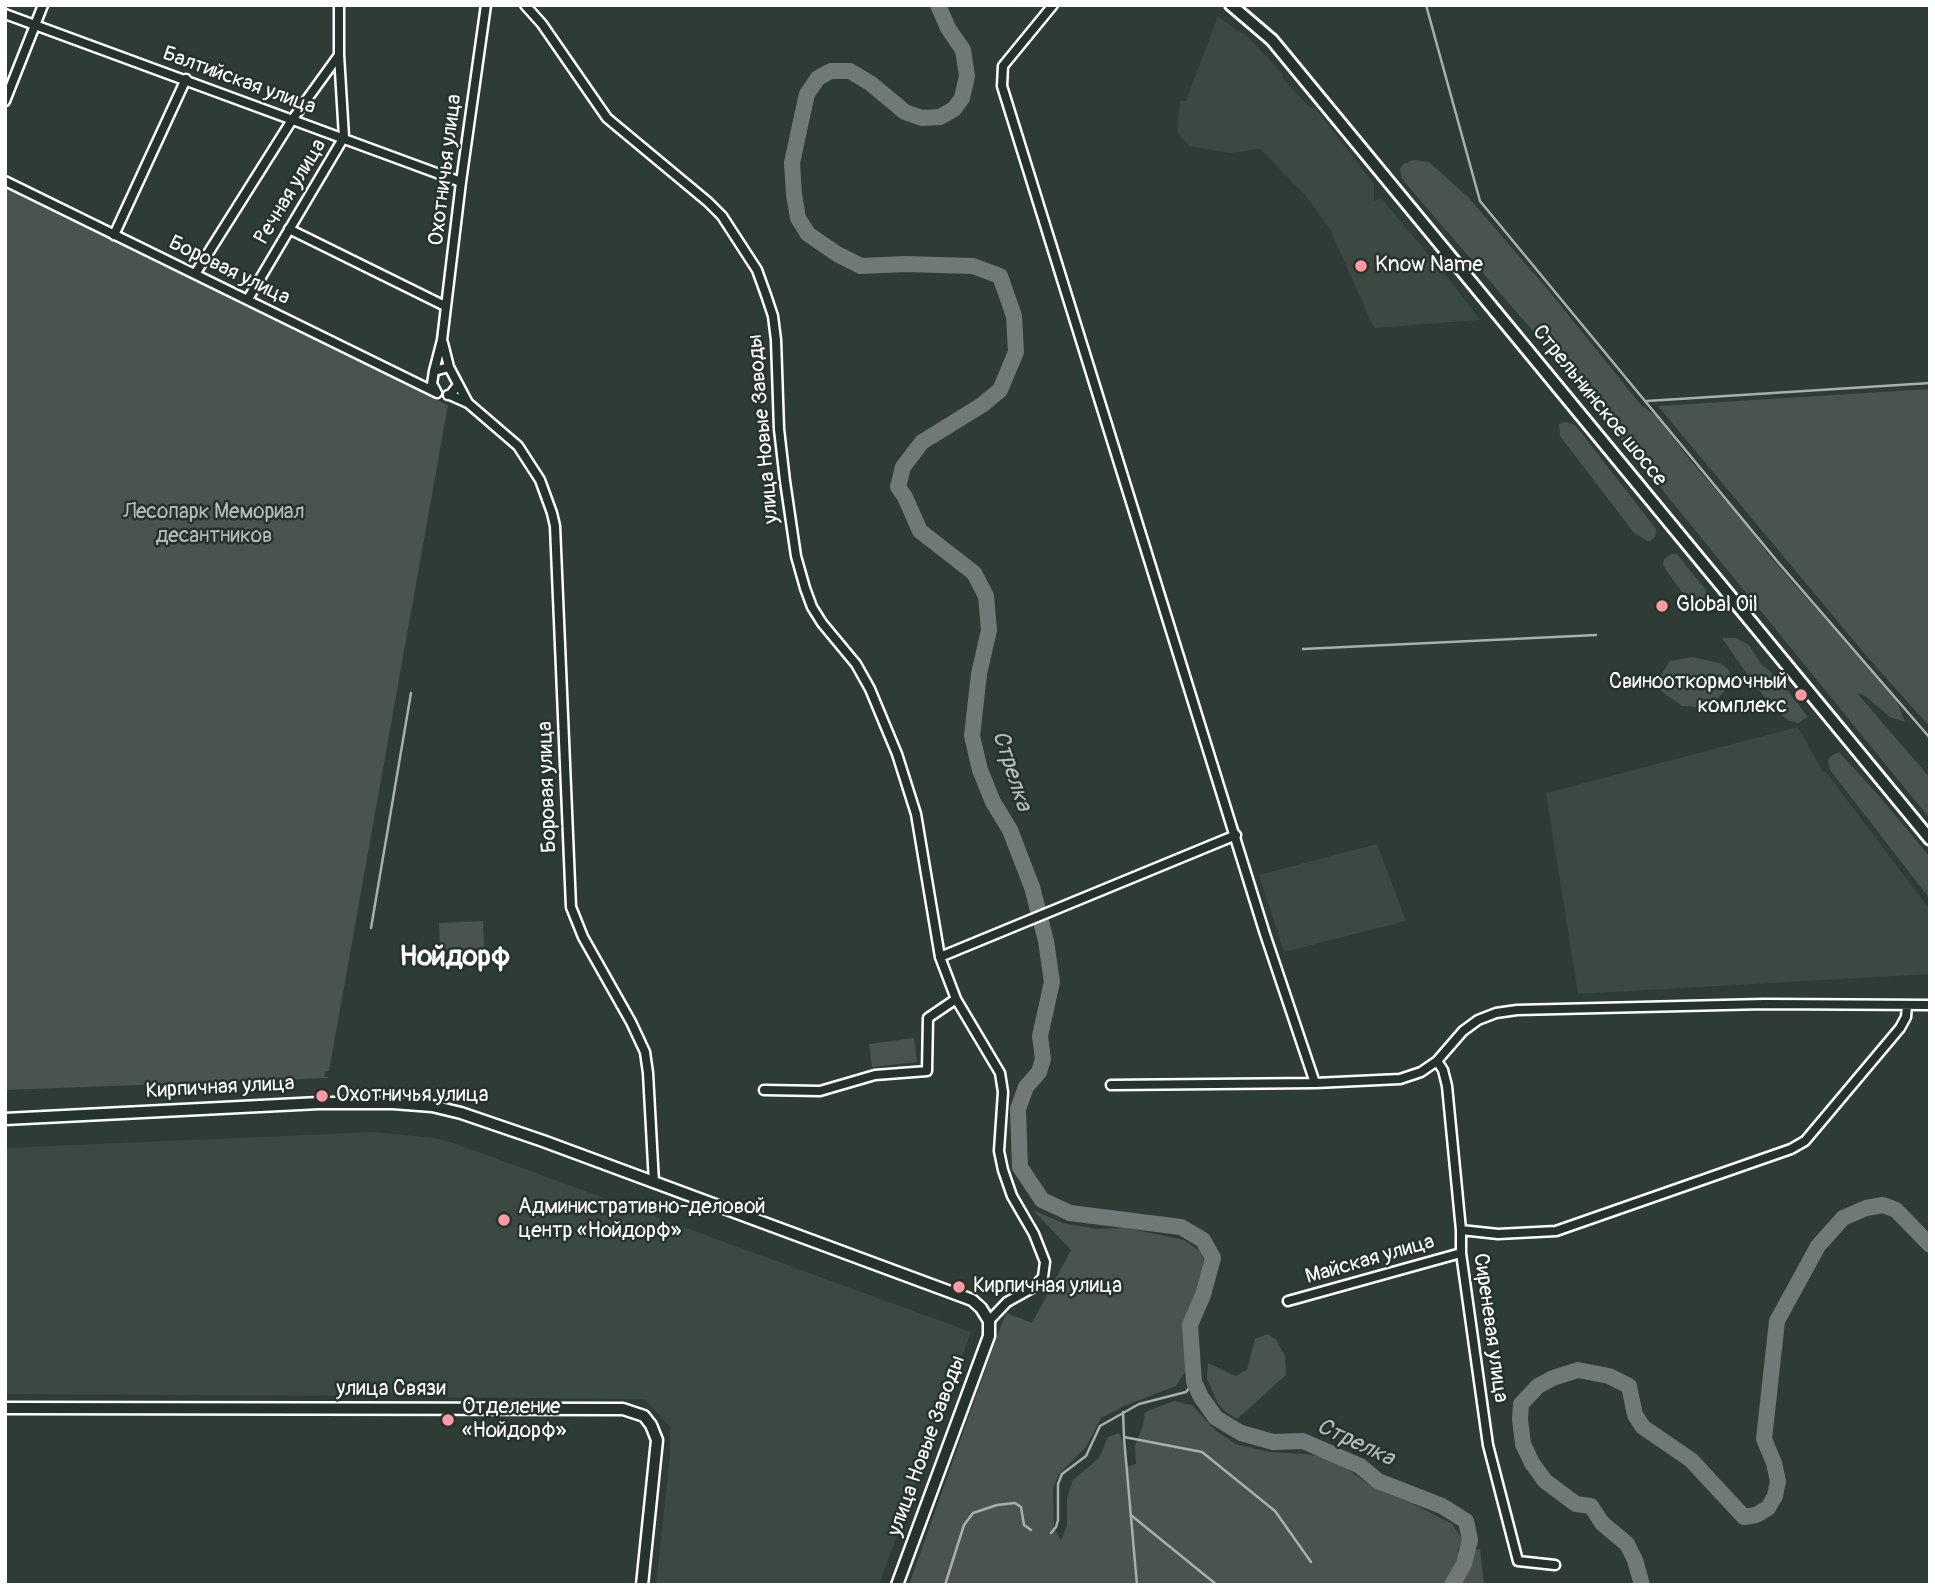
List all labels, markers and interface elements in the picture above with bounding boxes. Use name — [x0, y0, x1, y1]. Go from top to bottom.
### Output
street label: Балтийская улица — [159, 42, 319, 120]
street label: Охотничья улица — [424, 93, 468, 247]
street label: Речная улица — [250, 135, 332, 249]
street label: Боровая улица — [164, 231, 294, 311]
place label: Know Name — [1375, 253, 1483, 279]
marker: Know Name — [1353, 258, 1369, 274]
street label: Стрельнинское шоссе — [1526, 320, 1672, 492]
street label: улица Новые Заводы — [743, 333, 785, 525]
park label: Лесопарк Мемориал десантников — [123, 500, 305, 550]
place label: Global Oil — [1676, 593, 1758, 619]
marker: Global Oil — [1654, 598, 1670, 614]
place label: Свинооткормочный комплекс — [1609, 670, 1787, 720]
marker: Свинооткормочный комплекс — [1793, 687, 1809, 703]
street label: Боровая улица — [533, 721, 563, 853]
water label: Стрелка — [985, 727, 1037, 815]
district label: Нойдорф — [399, 941, 511, 975]
street label: Кирпичная улица — [145, 1072, 295, 1104]
place label: Охотничья улица — [336, 1083, 488, 1109]
marker: Охотничья улица — [314, 1088, 330, 1104]
place label: Административно-деловой центр «Нойдорф» — [518, 1195, 766, 1245]
marker: Административно-деловой центр «Нойдорф» — [496, 1212, 512, 1228]
street label: Майская улица — [1303, 1230, 1437, 1290]
street label: Сиреневая улица — [1467, 1252, 1513, 1404]
place label: Кирпичная улица — [973, 1274, 1122, 1300]
marker: Кирпичная улица — [951, 1279, 967, 1295]
street label: улица Новые Заводы — [883, 1352, 971, 1540]
street label: улица Связи — [336, 1377, 446, 1403]
place label: Отделение «Нойдорф» — [462, 1395, 566, 1445]
marker: Отделение «Нойдорф» — [440, 1412, 456, 1428]
water label: Стрелка — [1312, 1413, 1398, 1473]

